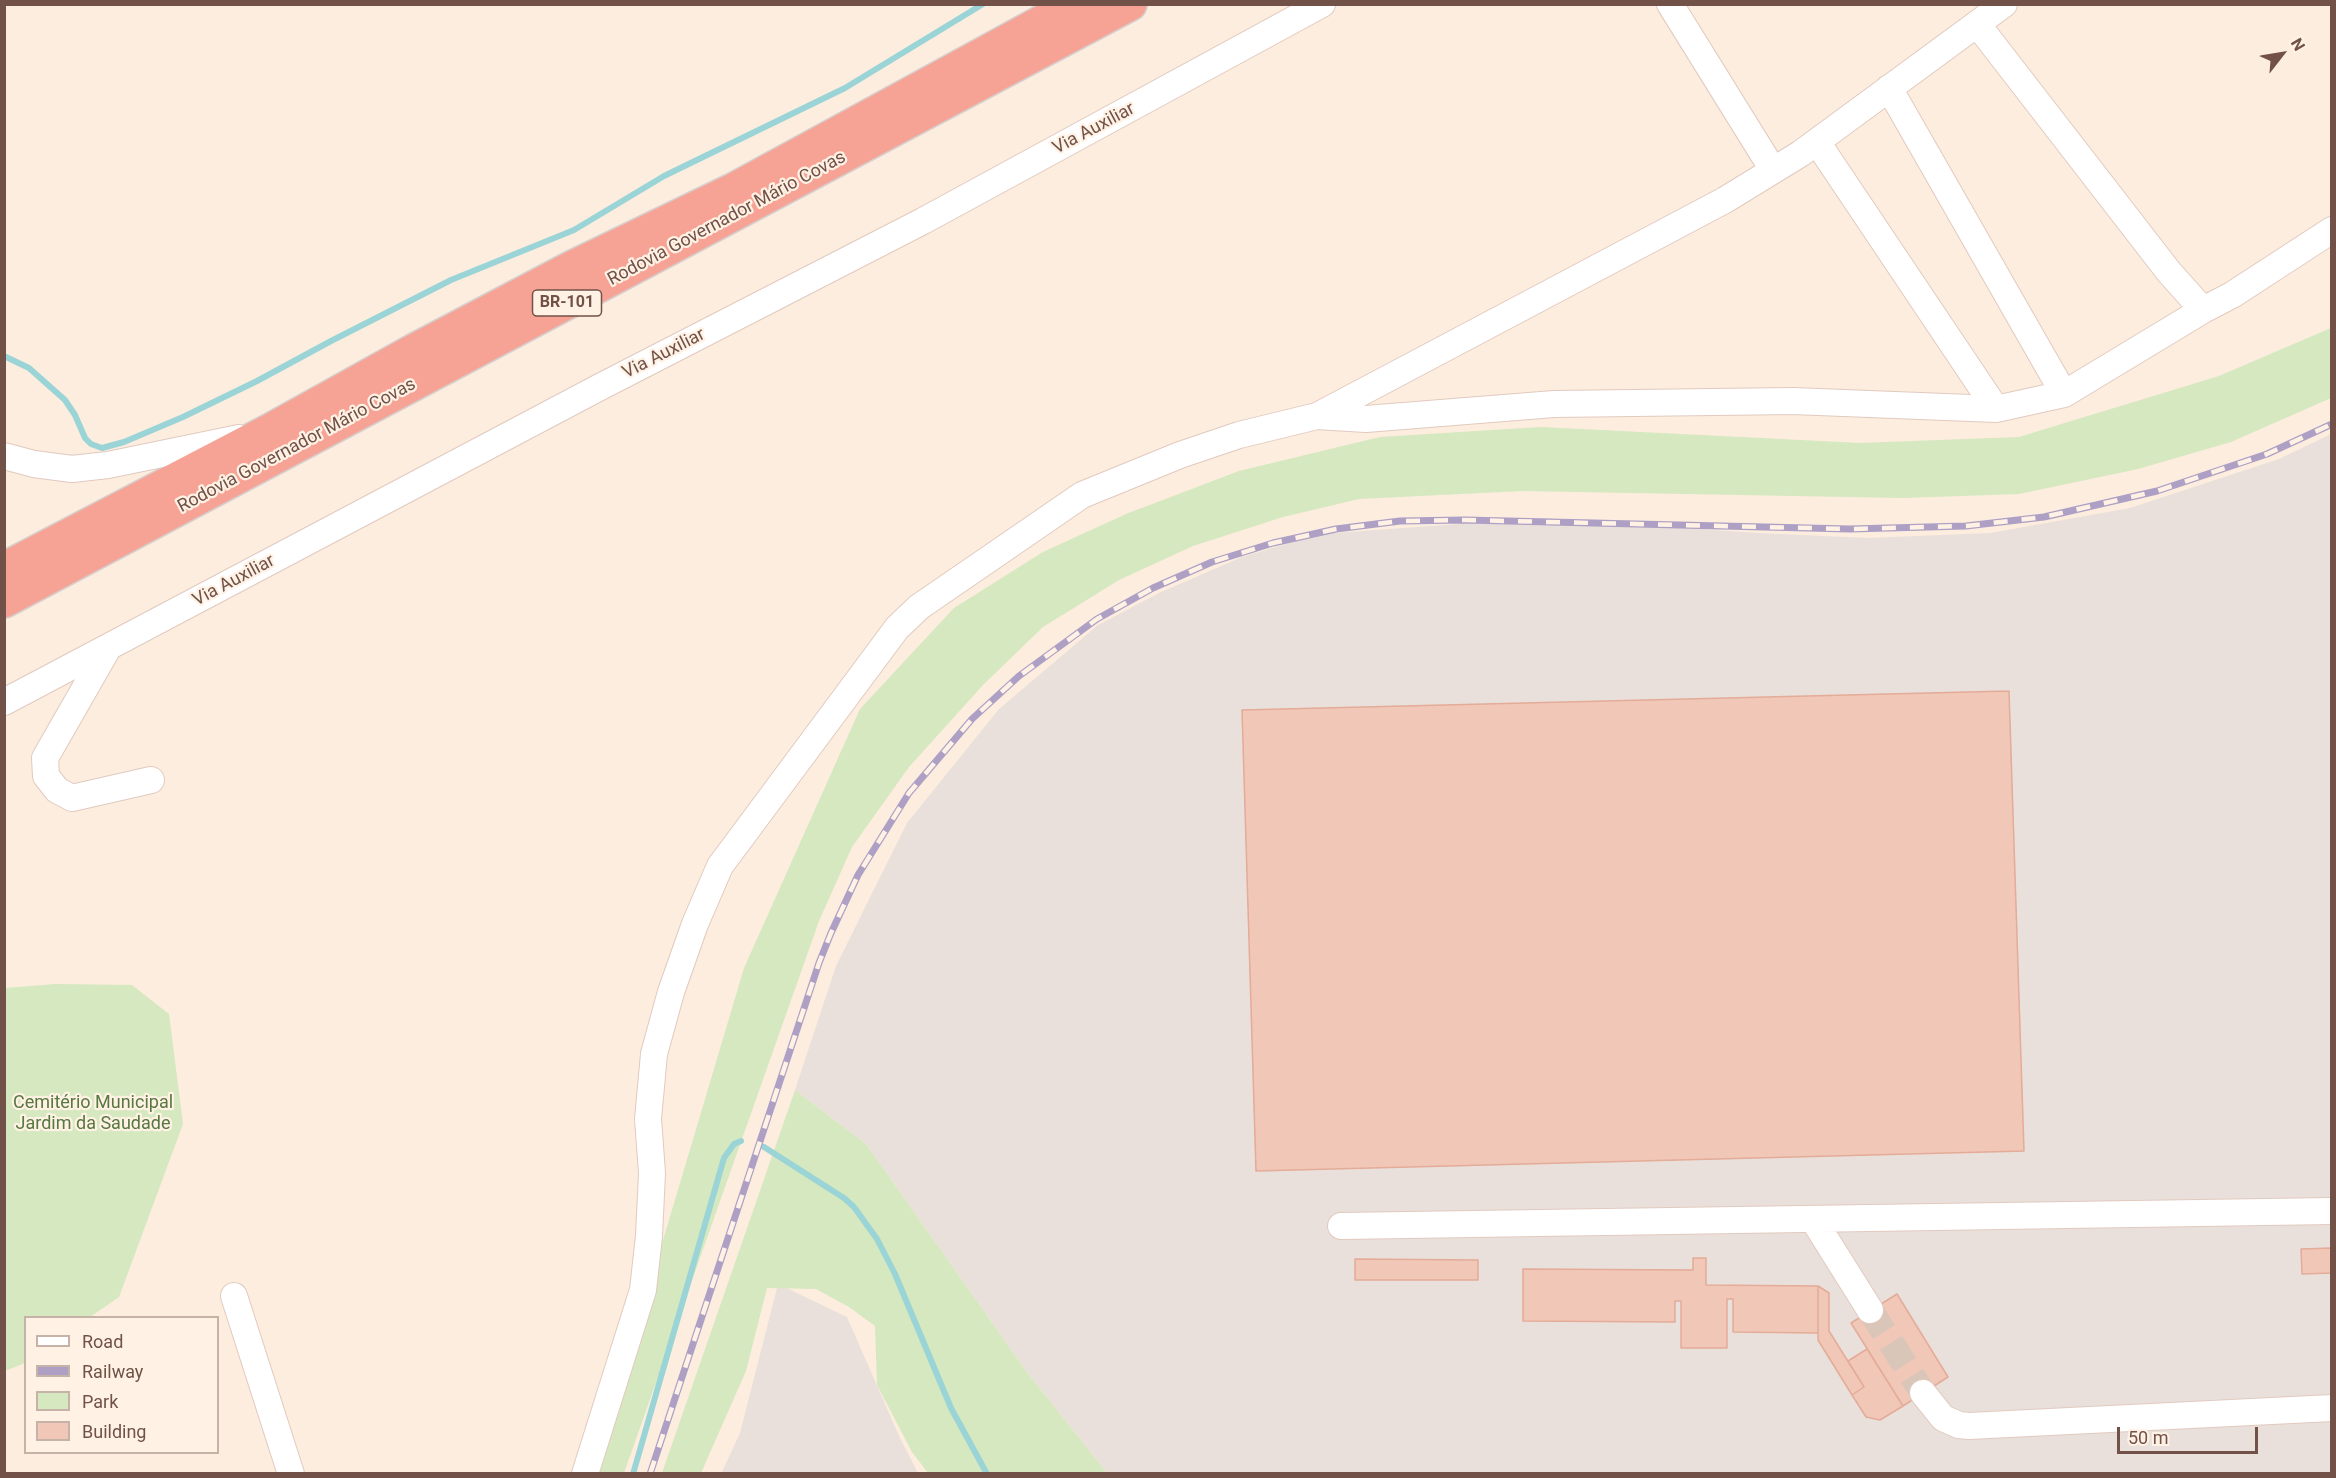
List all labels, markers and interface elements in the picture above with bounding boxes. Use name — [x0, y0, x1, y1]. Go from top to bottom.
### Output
north arrow — [2252, 24, 2312, 84]
text: N — [2287, 35, 2309, 54]
street label: Via Auxiliar — [1049, 98, 1139, 160]
street label: Rodovia Governador Mário Covas — [604, 147, 850, 291]
road number: BR-101 — [532, 290, 602, 316]
street label: Via Auxiliar — [619, 324, 709, 384]
street label: Rodovia Governador Mário Covas — [174, 374, 420, 518]
street label: Via Auxiliar — [189, 550, 279, 612]
park label: Cemitério Municipal Jardim da Saudade — [13, 1092, 173, 1134]
legend — [24, 1316, 219, 1454]
text: Road — [82, 1331, 123, 1352]
text: Railway — [82, 1361, 143, 1382]
text: Park — [82, 1391, 118, 1412]
scale bar — [2120, 1415, 2261, 1453]
text: Building — [82, 1421, 146, 1442]
text: 50 m — [2128, 1427, 2168, 1448]

